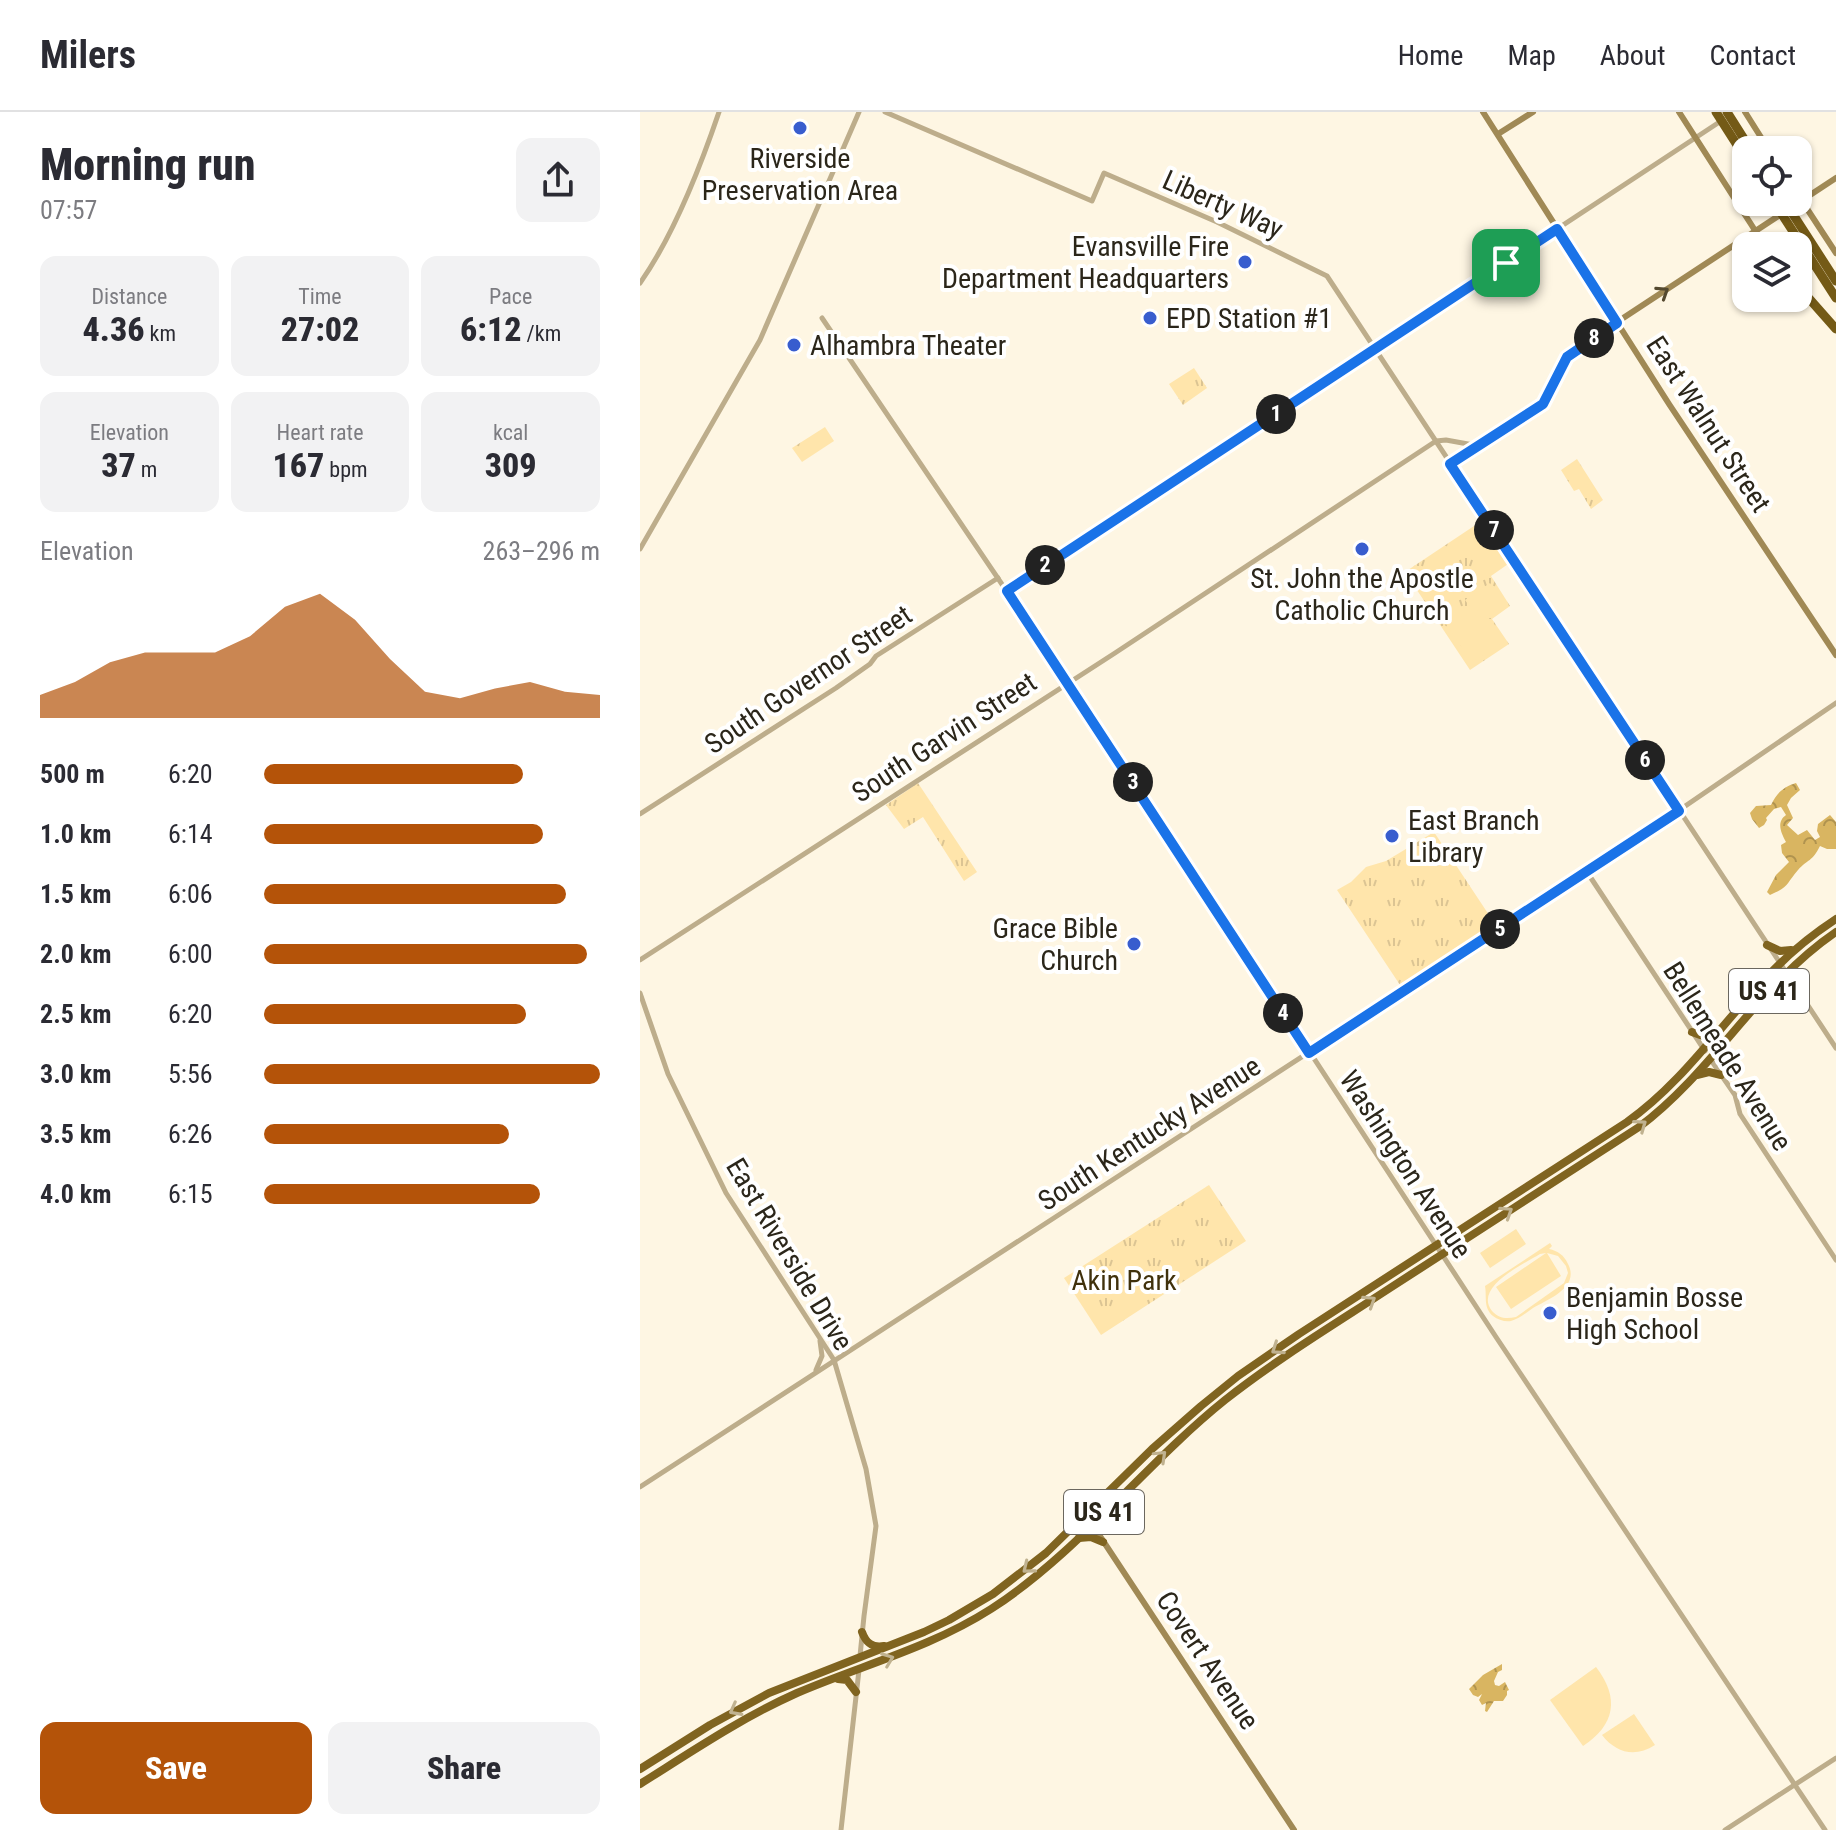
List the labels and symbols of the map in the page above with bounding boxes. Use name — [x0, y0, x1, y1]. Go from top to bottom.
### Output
marker: Riverside Preservation Area — [791, 119, 809, 137]
place label: Riverside Preservation Area — [702, 142, 898, 207]
street label: Liberty Way — [1158, 163, 1288, 246]
pin — [1472, 229, 1540, 297]
place label: Evansville Fire Department Headquarters — [942, 230, 1229, 295]
marker: Evansville Fire Department Headquarters — [1236, 253, 1254, 271]
one-way arrow — [1654, 287, 1669, 302]
place label: EPD Station #1 — [1166, 302, 1332, 335]
marker: EPD Station #1 — [1141, 309, 1159, 327]
pin: 8 — [1574, 318, 1614, 358]
place label: Alhambra Theater — [810, 329, 1006, 362]
street label: East Walnut Street — [1639, 330, 1778, 518]
marker: Alhambra Theater — [785, 336, 803, 354]
pin: 1 — [1256, 394, 1296, 434]
pin: 7 — [1474, 510, 1514, 550]
marker: St. John the Apostle Catholic Church — [1353, 540, 1371, 558]
pin: 2 — [1025, 545, 1065, 585]
place label: St. John the Apostle Catholic Church — [1250, 562, 1474, 627]
street label: South Governor Street — [699, 598, 918, 761]
street label: South Garvin Street — [846, 666, 1043, 809]
pin: 6 — [1625, 740, 1665, 780]
pin: 3 — [1113, 762, 1153, 802]
place label: East Branch Library — [1408, 804, 1540, 869]
marker: East Branch Library — [1383, 827, 1401, 845]
pin: 5 — [1480, 909, 1520, 949]
place label: Grace Bible Church — [993, 912, 1118, 977]
marker: Grace Bible Church — [1125, 935, 1143, 953]
street label: Bellemeade Avenue — [1656, 956, 1799, 1157]
road number: US 41 — [1729, 969, 1809, 1013]
pin: 4 — [1263, 993, 1303, 1033]
street label: South Kentucky Avenue — [1032, 1049, 1266, 1218]
street label: Washington Avenue — [1333, 1064, 1479, 1264]
one-way arrow — [1632, 1120, 1646, 1135]
street label: East Riverside Drive — [719, 1152, 860, 1356]
one-way arrow — [1499, 1207, 1513, 1222]
park label: Akin Park — [1071, 1264, 1177, 1297]
place label: Benjamin Bosse High School — [1566, 1281, 1743, 1346]
one-way arrow — [1361, 1296, 1376, 1311]
marker: Benjamin Bosse High School — [1541, 1304, 1559, 1322]
one-way arrow — [1271, 1339, 1285, 1354]
one-way arrow — [1152, 1451, 1166, 1465]
road number: US 41 — [1064, 1490, 1144, 1534]
one-way arrow — [1023, 1558, 1038, 1573]
street label: Covert Avenue — [1149, 1585, 1266, 1735]
one-way arrow — [880, 1652, 894, 1669]
one-way arrow — [729, 1701, 744, 1716]

